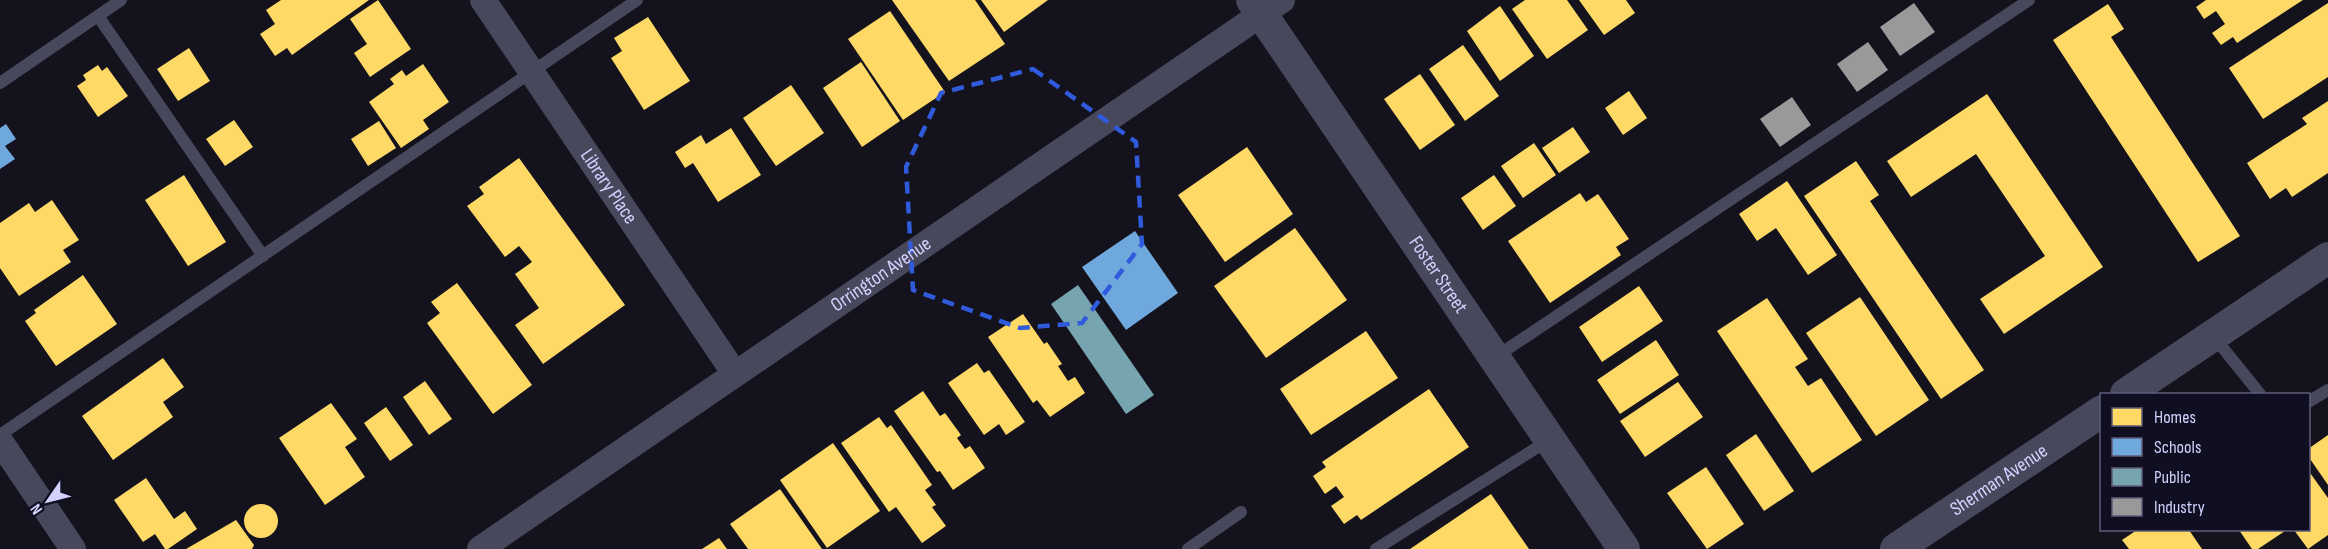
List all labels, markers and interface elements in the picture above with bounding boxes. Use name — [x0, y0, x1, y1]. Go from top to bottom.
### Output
street label: Library Place — [575, 145, 643, 229]
street label: Orrington Avenue — [826, 232, 936, 317]
street label: Foster Street — [1404, 232, 1473, 318]
legend — [2100, 393, 2310, 531]
text: Homes — [2154, 407, 2196, 428]
text: Schools — [2154, 437, 2201, 458]
street label: Sherman Avenue — [1946, 439, 2052, 521]
text: Public — [2154, 467, 2191, 488]
north arrow — [18, 471, 78, 531]
text: Industry — [2154, 497, 2205, 518]
text: N — [27, 500, 47, 518]

